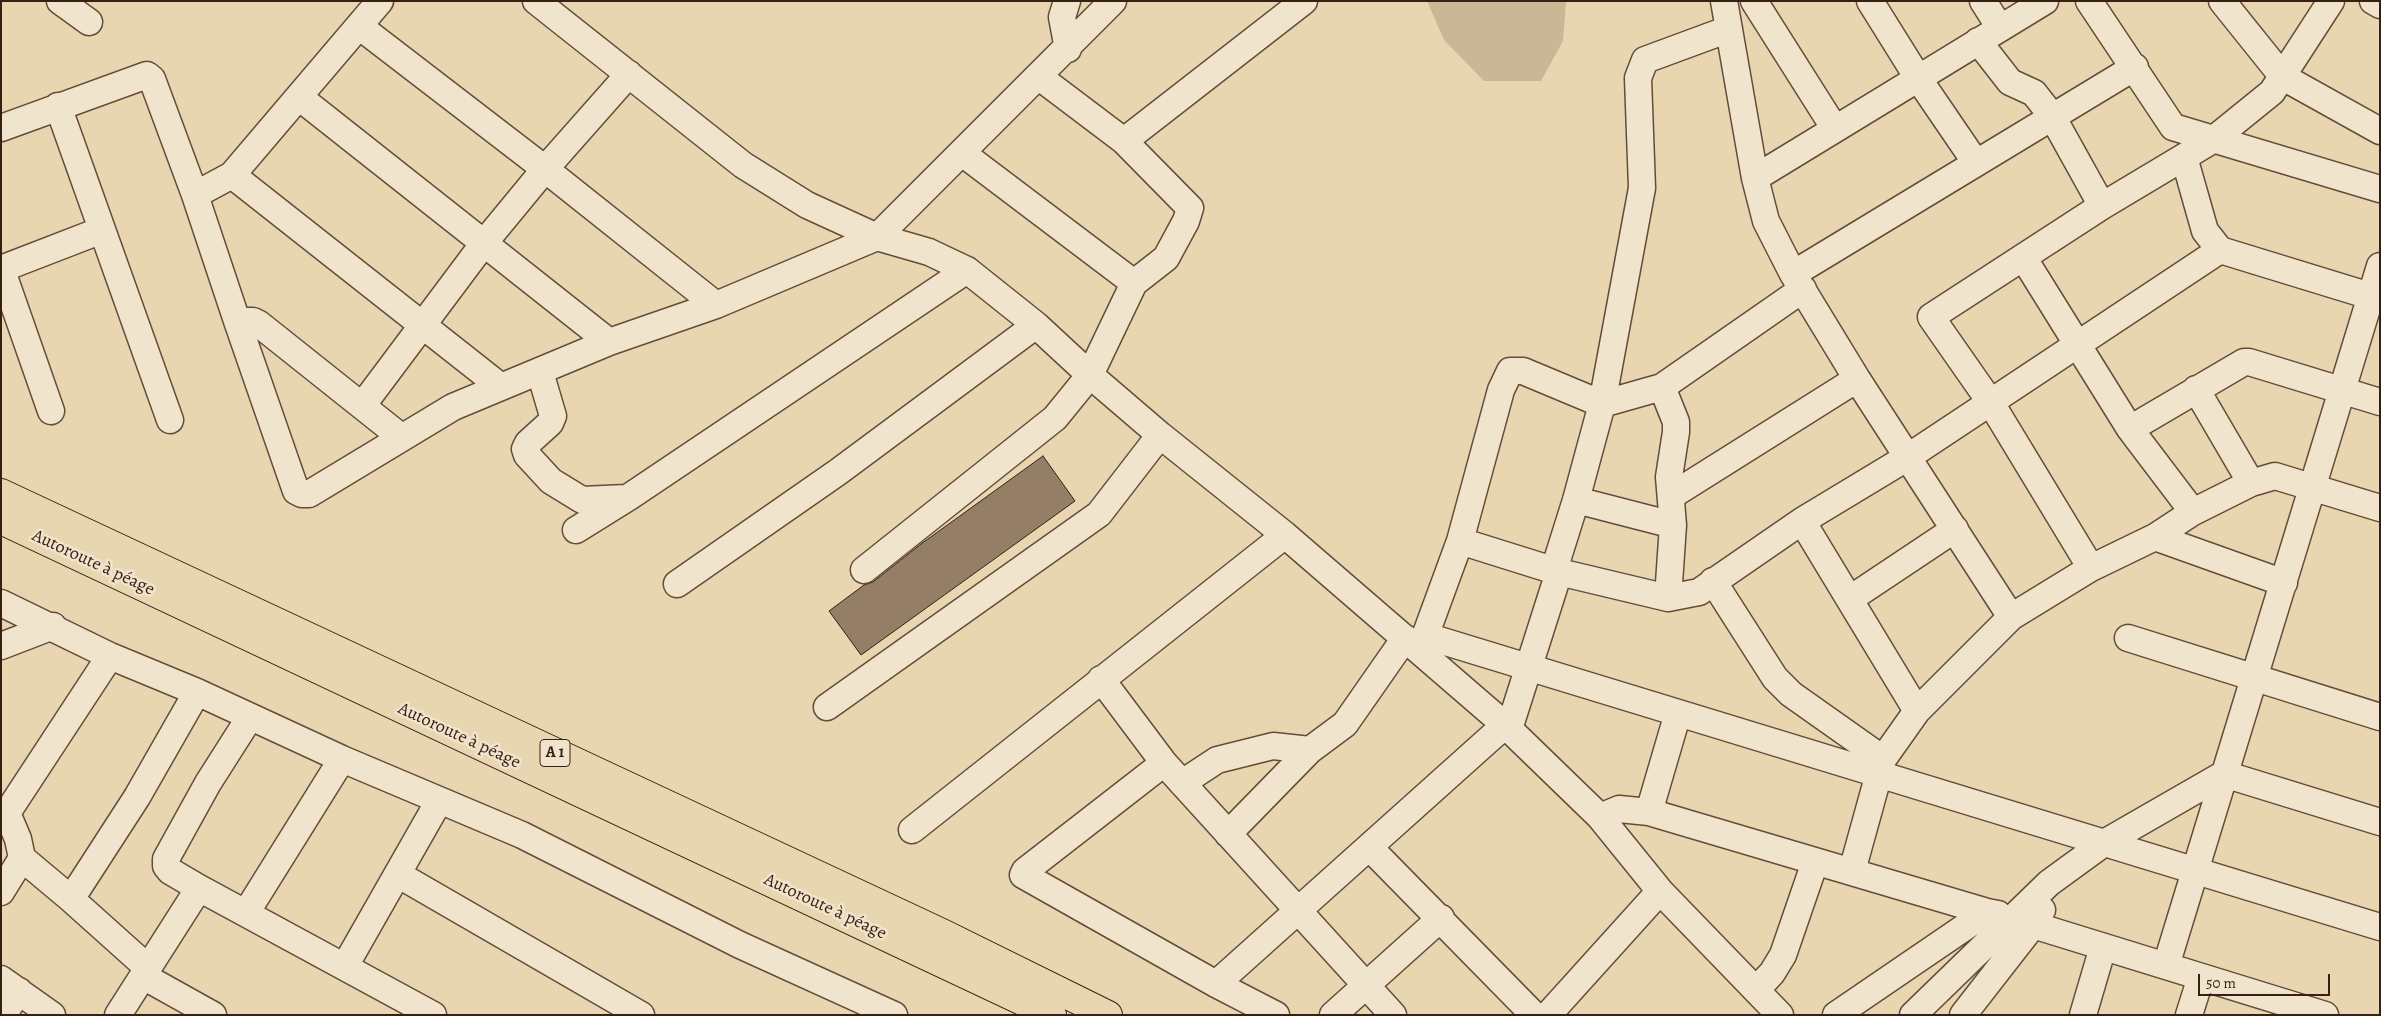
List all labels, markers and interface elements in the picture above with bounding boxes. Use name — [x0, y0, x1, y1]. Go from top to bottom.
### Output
street label: Autoroute à péage — [28, 525, 158, 601]
street label: Autoroute à péage — [394, 698, 524, 774]
road number: A 1 — [540, 740, 570, 766]
street label: Autoroute à péage — [760, 869, 890, 945]
scale bar — [2201, 964, 2334, 996]
text: 50 m — [2206, 973, 2236, 993]

